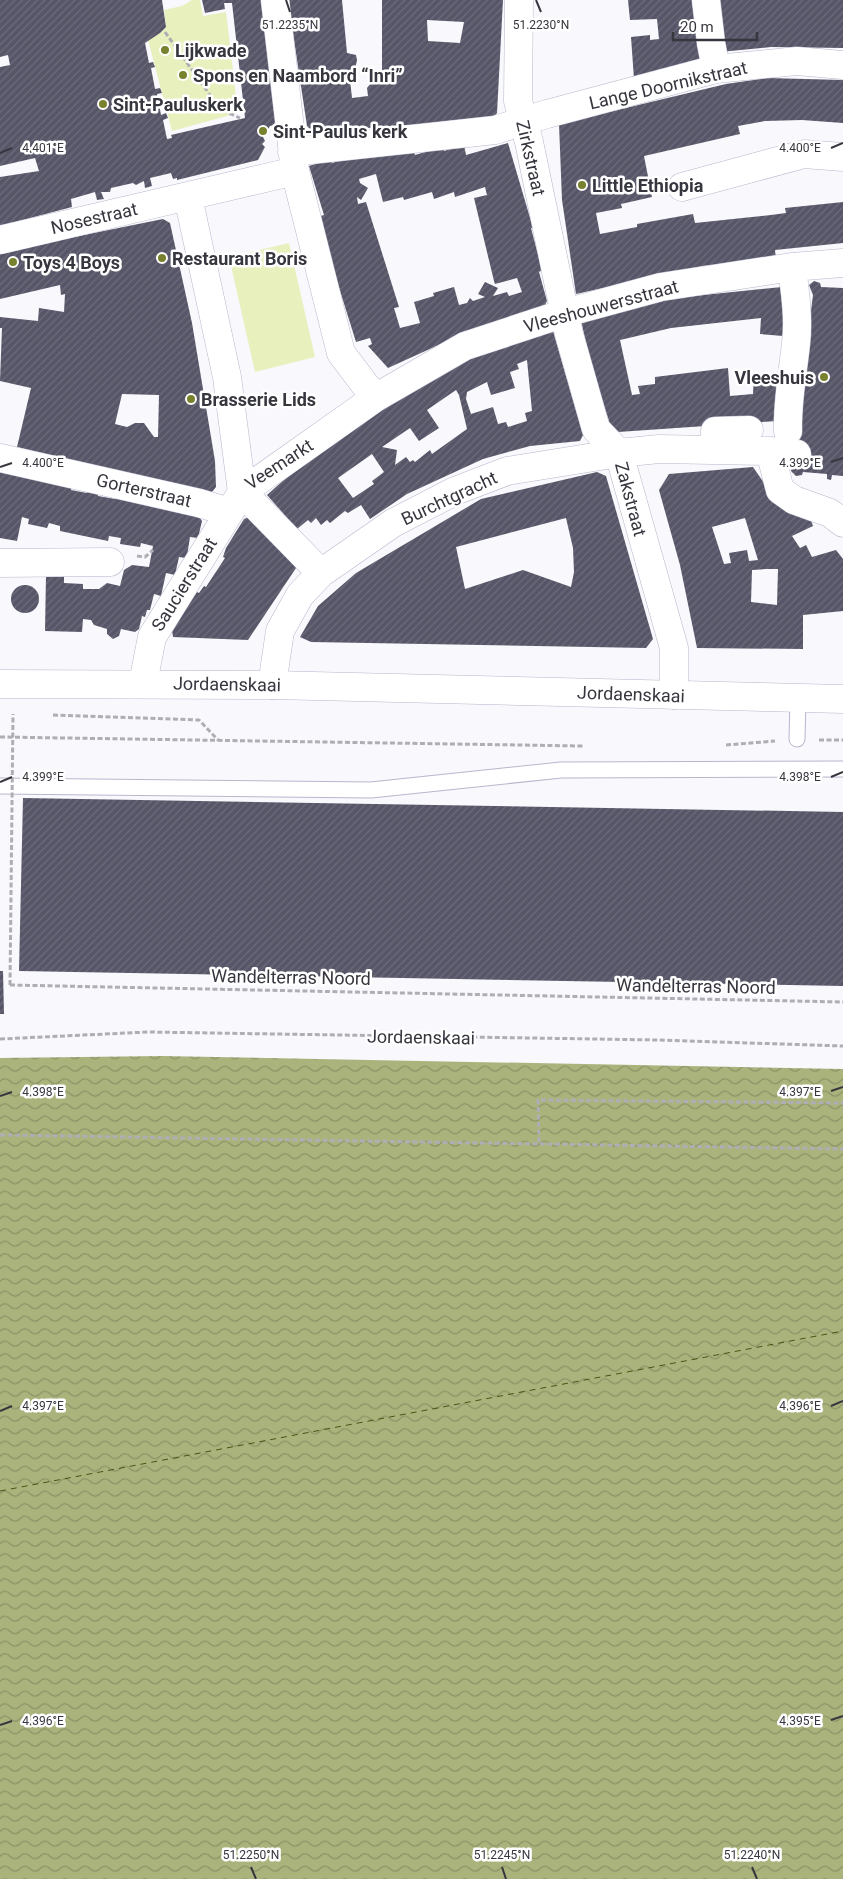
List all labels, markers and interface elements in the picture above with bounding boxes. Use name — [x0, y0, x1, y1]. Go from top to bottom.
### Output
scale bar — [673, 10, 757, 42]
text: 51.2235°N — [262, 18, 318, 32]
text: 51.2230°N — [513, 18, 569, 32]
text: 20 m — [680, 18, 714, 36]
place label: Lijkwade — [175, 40, 247, 61]
marker: Lijkwade — [159, 44, 171, 56]
street label: Lange Doornikstraat — [587, 57, 749, 113]
place label: Spons en Naambord “Inri” — [193, 65, 403, 86]
marker: Spons en Naambord “Inri” — [177, 69, 189, 81]
place label: Sint-Pauluskerk — [113, 94, 243, 115]
marker: Sint-Pauluskerk — [97, 98, 109, 110]
street label: Zirkstraat — [512, 118, 550, 198]
place label: Sint-Paulus kerk — [273, 121, 408, 142]
marker: Sint-Paulus kerk — [257, 125, 269, 137]
text: 4.401°E — [22, 141, 64, 155]
text: 4.400°E — [779, 141, 821, 155]
place label: Little Ethiopia — [592, 175, 704, 196]
marker: Little Ethiopia — [576, 179, 588, 191]
street label: Nosestraat — [49, 198, 140, 238]
place label: Restaurant Boris — [172, 248, 307, 269]
place label: Toys 4 Boys — [23, 252, 120, 273]
marker: Restaurant Boris — [156, 252, 168, 264]
marker: Toys 4 Boys — [7, 256, 19, 268]
street label: Vleeshouwersstraat — [521, 275, 681, 337]
place label: Vleeshuis — [735, 367, 814, 388]
marker: Vleeshuis — [818, 371, 830, 383]
place label: Brasserie Lids — [201, 389, 316, 410]
marker: Brasserie Lids — [185, 393, 197, 405]
street label: Veemarkt — [241, 434, 317, 494]
text: 4.400°E — [22, 456, 64, 470]
text: 4.399°E — [779, 456, 821, 470]
street label: Zakstraat — [611, 460, 651, 539]
street label: Burchtgracht — [398, 467, 500, 529]
street label: Gorterstraat — [94, 469, 194, 511]
street label: Saucierstraat — [147, 533, 221, 635]
street label: Jordaenskaai — [173, 673, 281, 695]
street label: Jordaenskaai — [577, 682, 685, 706]
text: 4.399°E — [22, 770, 64, 784]
text: 4.398°E — [779, 770, 821, 784]
street label: Wandelterras Noord — [211, 965, 371, 989]
street label: Wandelterras Noord — [616, 974, 776, 998]
street label: Jordaenskaai — [367, 1026, 475, 1048]
text: 4.398°E — [22, 1085, 64, 1099]
text: 4.397°E — [779, 1085, 821, 1099]
text: 4.397°E — [22, 1399, 64, 1413]
text: 4.396°E — [779, 1399, 821, 1413]
text: 4.396°E — [22, 1714, 64, 1728]
text: 4.395°E — [779, 1714, 821, 1728]
text: 51.2250°N — [223, 1848, 279, 1862]
text: 51.2245°N — [474, 1848, 530, 1862]
text: 51.2240°N — [724, 1848, 780, 1862]

